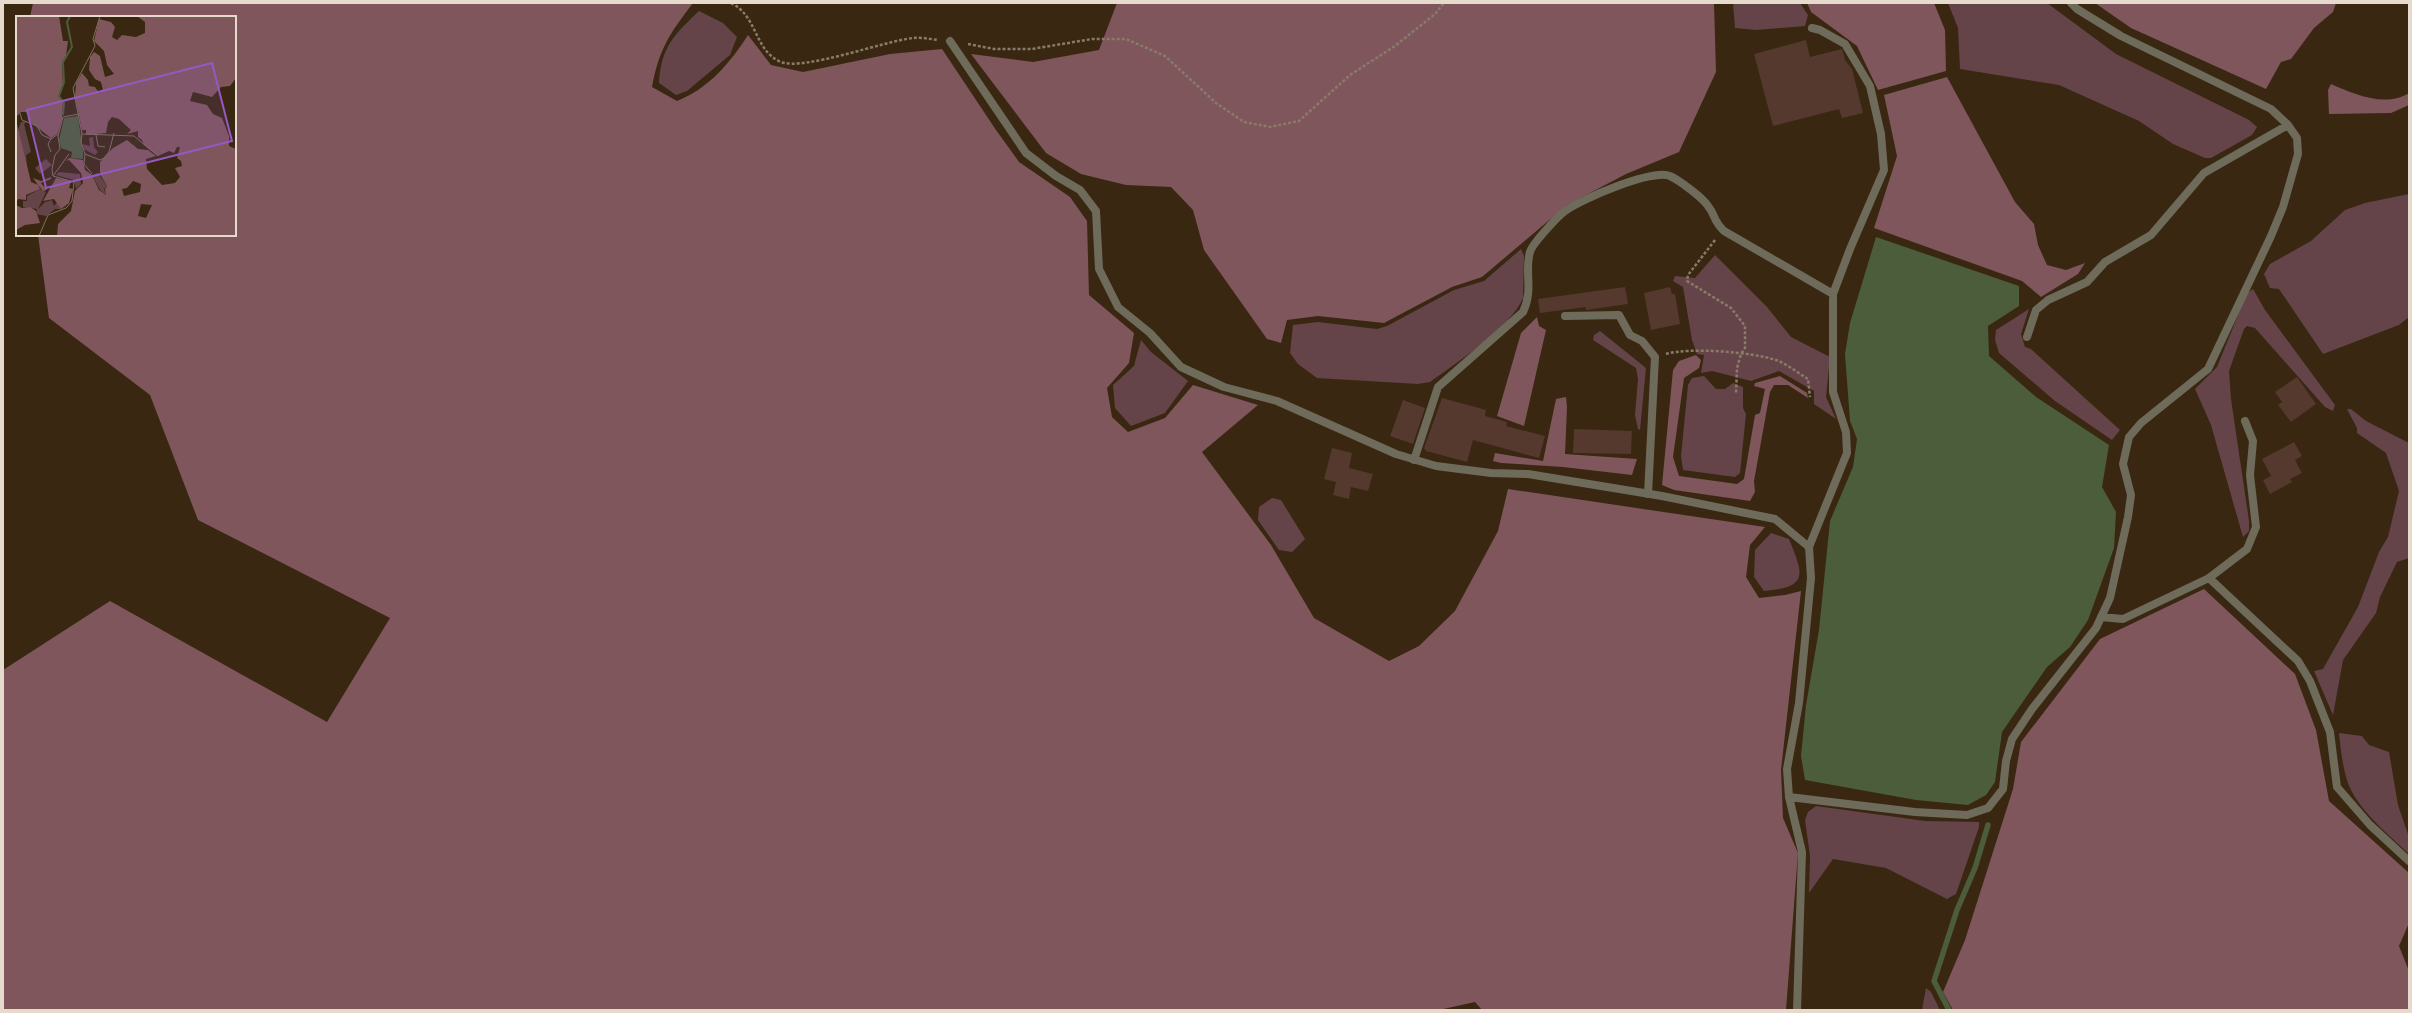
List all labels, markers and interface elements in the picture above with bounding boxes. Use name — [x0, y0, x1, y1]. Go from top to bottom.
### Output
inset map — [16, 16, 236, 236]

